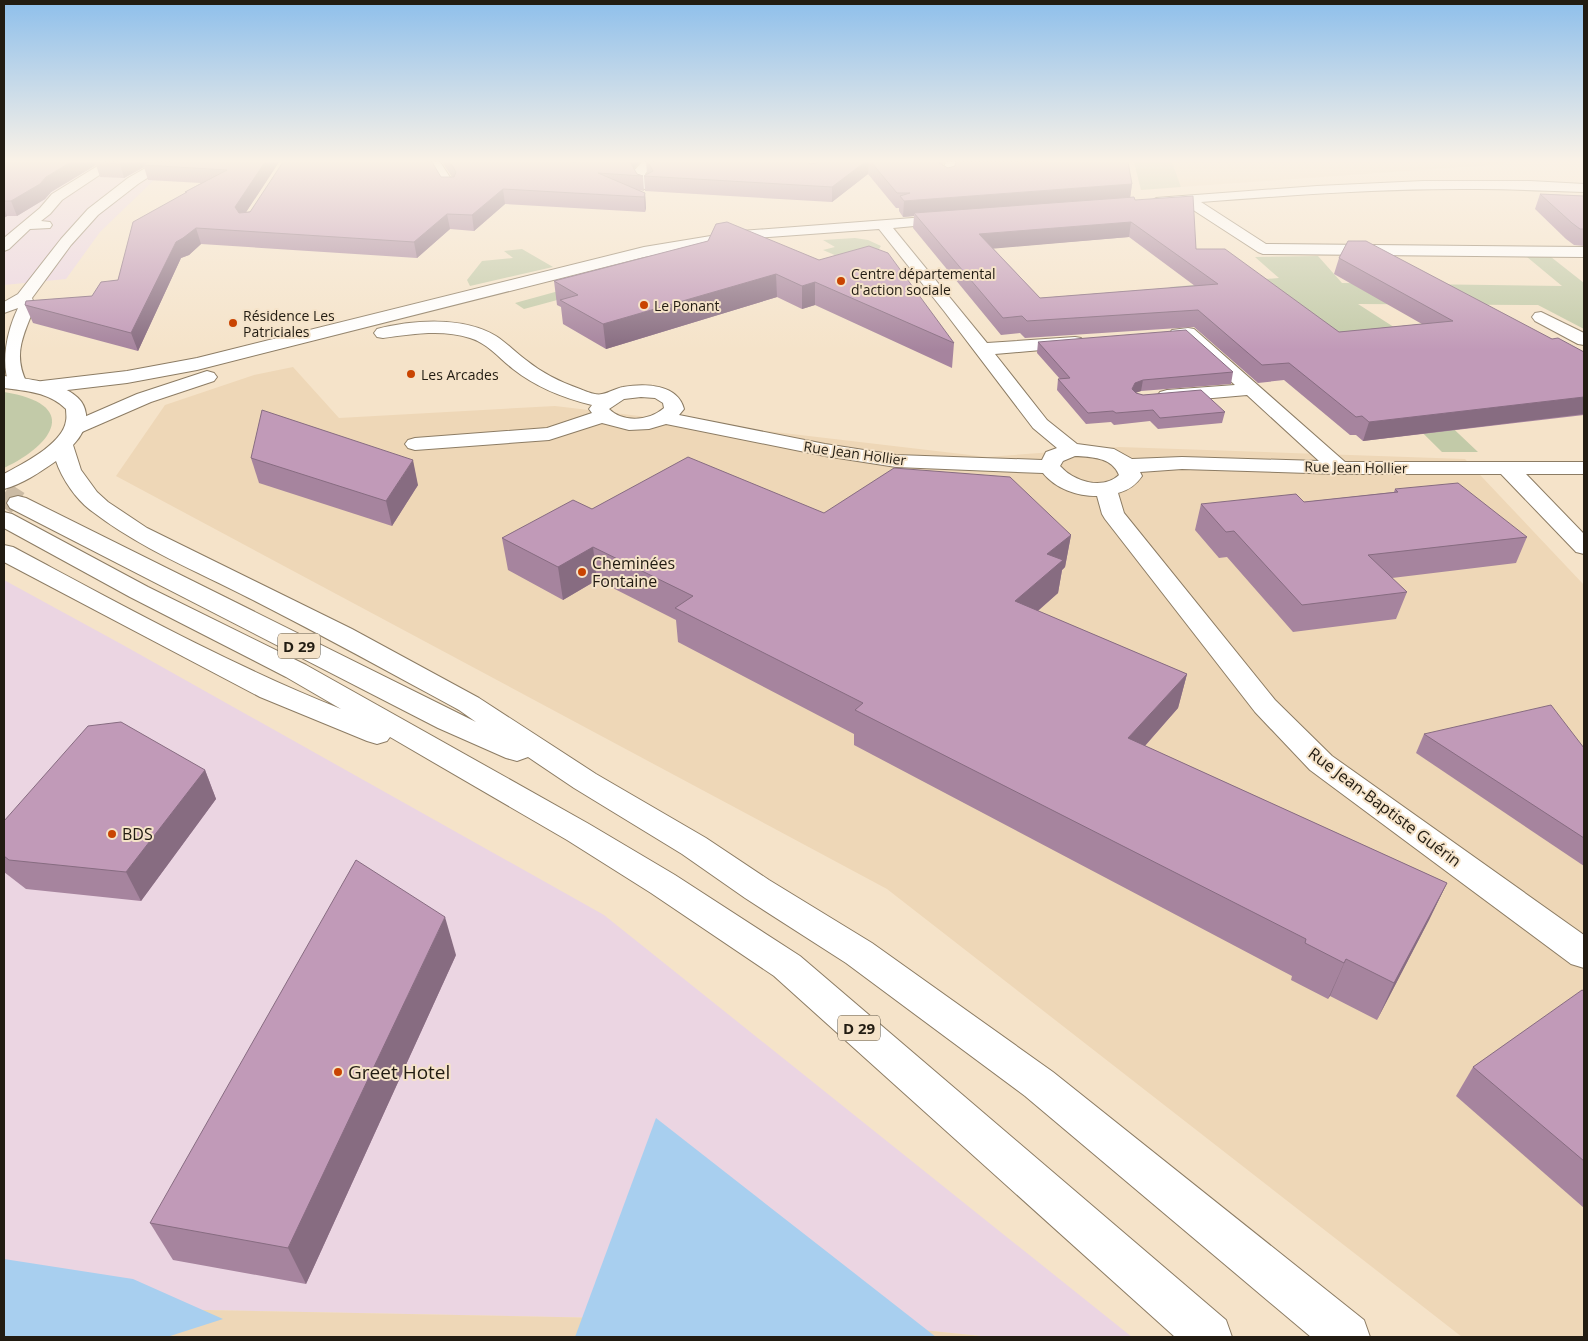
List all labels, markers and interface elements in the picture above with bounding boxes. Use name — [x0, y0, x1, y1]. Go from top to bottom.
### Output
place label: Centre départemental d'action sociale — [851, 264, 996, 299]
marker: Centre départemental d'action sociale — [835, 275, 847, 287]
place label: Le Ponant — [654, 296, 720, 315]
marker: Le Ponant — [638, 299, 650, 311]
place label: Résidence Les Patriciales — [243, 306, 335, 341]
marker: Résidence Les Patriciales — [227, 317, 239, 329]
place label: Les Arcades — [421, 365, 499, 384]
marker: Les Arcades — [405, 368, 417, 380]
street label: Rue Jean Hollier — [803, 436, 908, 470]
street label: Rue Jean Hollier — [1304, 457, 1408, 477]
place label: Cheminées Fontaine — [592, 552, 675, 592]
marker: Cheminées Fontaine — [576, 566, 588, 578]
road number: D 29 — [278, 634, 320, 658]
street label: Rue Jean-Baptiste Guérin — [1304, 742, 1466, 872]
place label: BDS — [122, 823, 153, 845]
marker: BDS — [106, 828, 118, 840]
road number: D 29 — [838, 1016, 880, 1040]
place label: Greet Hotel — [348, 1059, 450, 1085]
marker: Greet Hotel — [332, 1066, 344, 1078]

